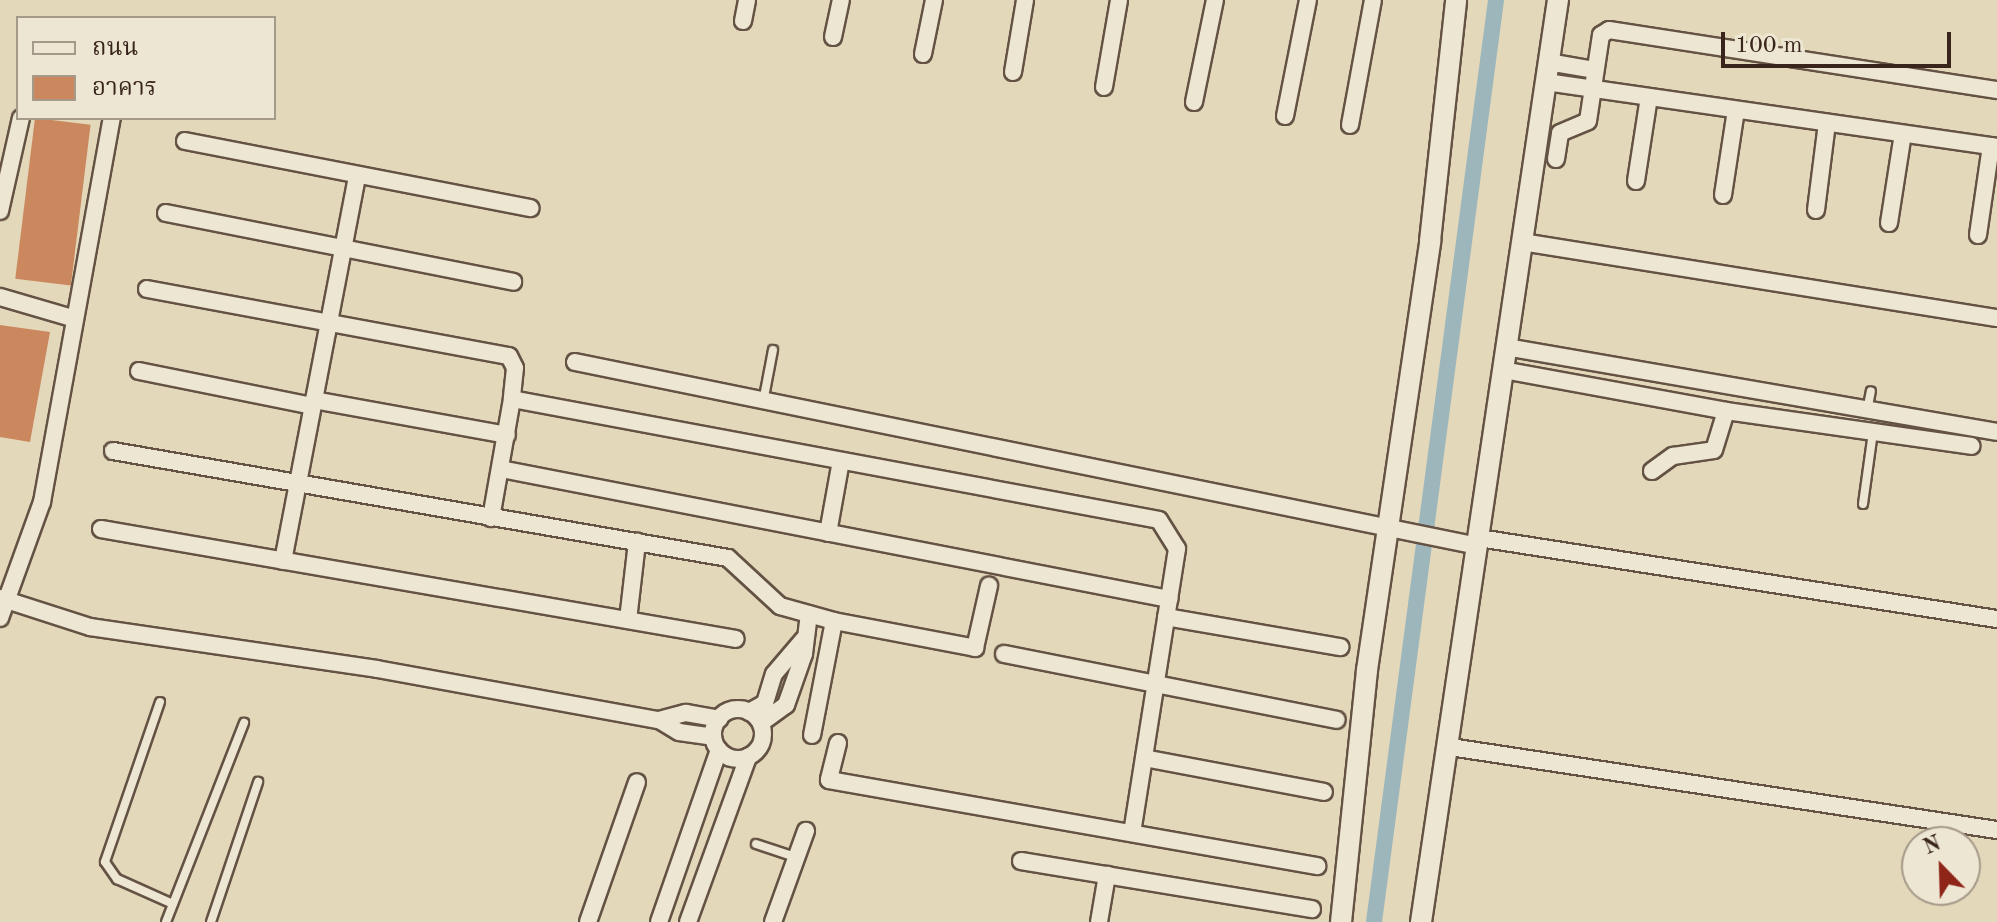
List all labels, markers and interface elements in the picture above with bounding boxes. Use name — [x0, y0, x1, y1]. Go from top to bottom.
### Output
legend — [16, 16, 276, 120]
scale bar — [1725, 16, 1955, 66]
text: 100 m — [1735, 34, 1803, 58]
text: ถนน — [92, 37, 138, 61]
text: อาคาร — [92, 77, 157, 101]
north arrow — [1901, 826, 1981, 906]
text: N — [1920, 832, 1944, 859]

